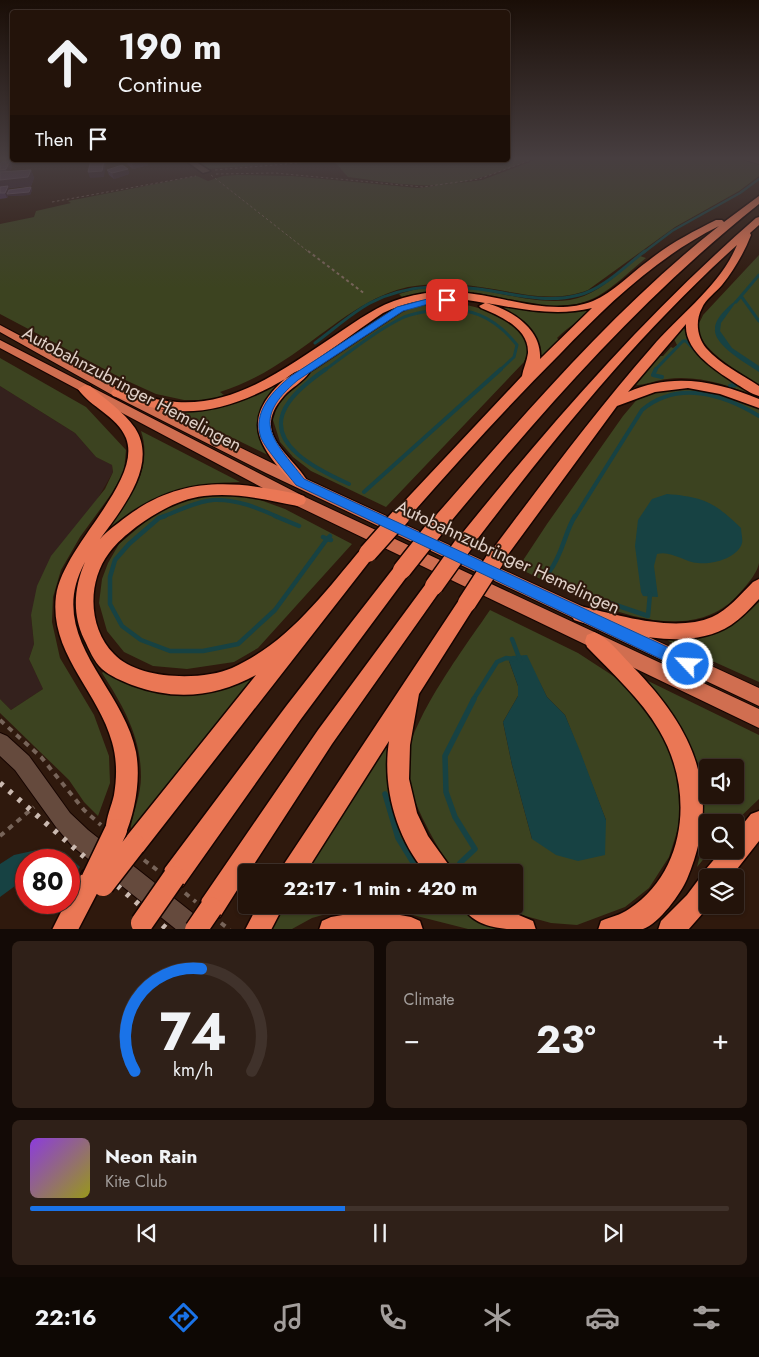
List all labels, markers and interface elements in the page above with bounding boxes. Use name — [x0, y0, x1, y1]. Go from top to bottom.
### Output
text: 190 m — [118, 22, 222, 72]
icon: ahead — [35, 30, 100, 95]
text: Continue — [118, 68, 202, 100]
icon: arrive — [84, 125, 112, 153]
text: Then — [35, 126, 74, 153]
pin — [426, 279, 468, 321]
icon: arrive — [433, 286, 461, 314]
street label: Autobahnzubringer Hemelingen — [18, 320, 246, 458]
street label: Autobahnzubringer Hemelingen — [392, 493, 624, 621]
position arrow — [661, 637, 713, 689]
map controls — [699, 759, 744, 914]
button: sound — [699, 759, 744, 804]
button: search — [699, 814, 744, 859]
speed limit sign: 80 — [15, 849, 80, 914]
button: layers — [699, 869, 744, 914]
text: 22:17 · 1 min · 420 m — [284, 875, 477, 902]
text: Climate — [404, 988, 455, 1011]
text: 74 — [159, 994, 227, 1070]
text: 23° — [536, 1012, 596, 1067]
text: − — [404, 1019, 420, 1060]
text: + — [712, 1019, 729, 1060]
text: km/h — [173, 1057, 213, 1083]
text: Neon Rain — [105, 1143, 198, 1170]
text: Kite Club — [105, 1170, 167, 1193]
icon: previous — [133, 1219, 161, 1247]
icon: pause — [366, 1219, 394, 1247]
icon: next — [599, 1219, 627, 1247]
icon: directions — [166, 1300, 201, 1335]
icon: music — [271, 1300, 306, 1335]
icon: phone — [375, 1300, 410, 1335]
icon: climate — [480, 1300, 515, 1335]
icon: car — [585, 1300, 620, 1335]
icon: filters — [689, 1300, 724, 1335]
text: 22:16 — [35, 1301, 97, 1333]

